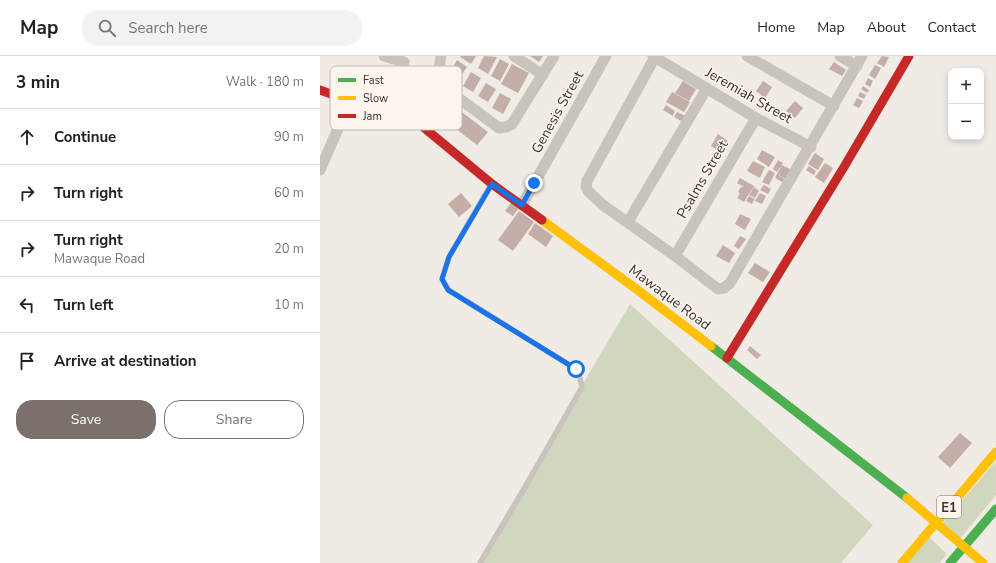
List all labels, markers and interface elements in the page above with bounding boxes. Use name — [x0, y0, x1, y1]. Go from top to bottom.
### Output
search box — [82, 10, 362, 46]
text: Map — [20, 15, 58, 41]
icon: search — [96, 17, 118, 39]
text: Search here — [128, 18, 208, 38]
text: Home — [757, 18, 795, 37]
text: Map — [817, 18, 845, 37]
text: About — [867, 18, 906, 37]
text: Contact — [928, 18, 976, 37]
street label: Jeremiah Street — [701, 63, 795, 128]
legend — [330, 66, 462, 130]
street label: Genesis Street — [527, 68, 588, 157]
map controls — [948, 68, 984, 140]
button: + — [948, 68, 984, 104]
text: 3 min — [16, 71, 60, 94]
text: Walk · 180 m — [226, 73, 304, 91]
text: Fast — [363, 73, 384, 88]
text: Slow — [363, 91, 388, 106]
button: − — [948, 104, 984, 140]
text: Jam — [362, 109, 382, 124]
icon: ahead — [16, 126, 38, 148]
text: Continue — [54, 127, 116, 147]
text: 90 m — [274, 128, 304, 146]
street label: Psalms Street — [672, 137, 733, 222]
route end — [525, 174, 543, 192]
icon: right — [16, 182, 38, 204]
text: Turn right — [54, 183, 123, 203]
text: 60 m — [274, 184, 304, 202]
text: Turn right — [54, 230, 123, 250]
icon: right — [16, 238, 38, 260]
text: 20 m — [274, 240, 304, 258]
text: Mawaque Road — [54, 250, 145, 268]
street label: Mawaque Road — [625, 260, 715, 334]
icon: left — [16, 294, 38, 316]
text: Turn left — [54, 295, 113, 315]
text: 10 m — [274, 296, 304, 314]
icon: arrive — [16, 350, 38, 372]
text: Arrive at destination — [54, 351, 197, 371]
route start — [567, 360, 585, 378]
button: Save — [16, 400, 156, 439]
button: Share — [164, 400, 304, 439]
road number: E1 — [937, 496, 961, 518]

